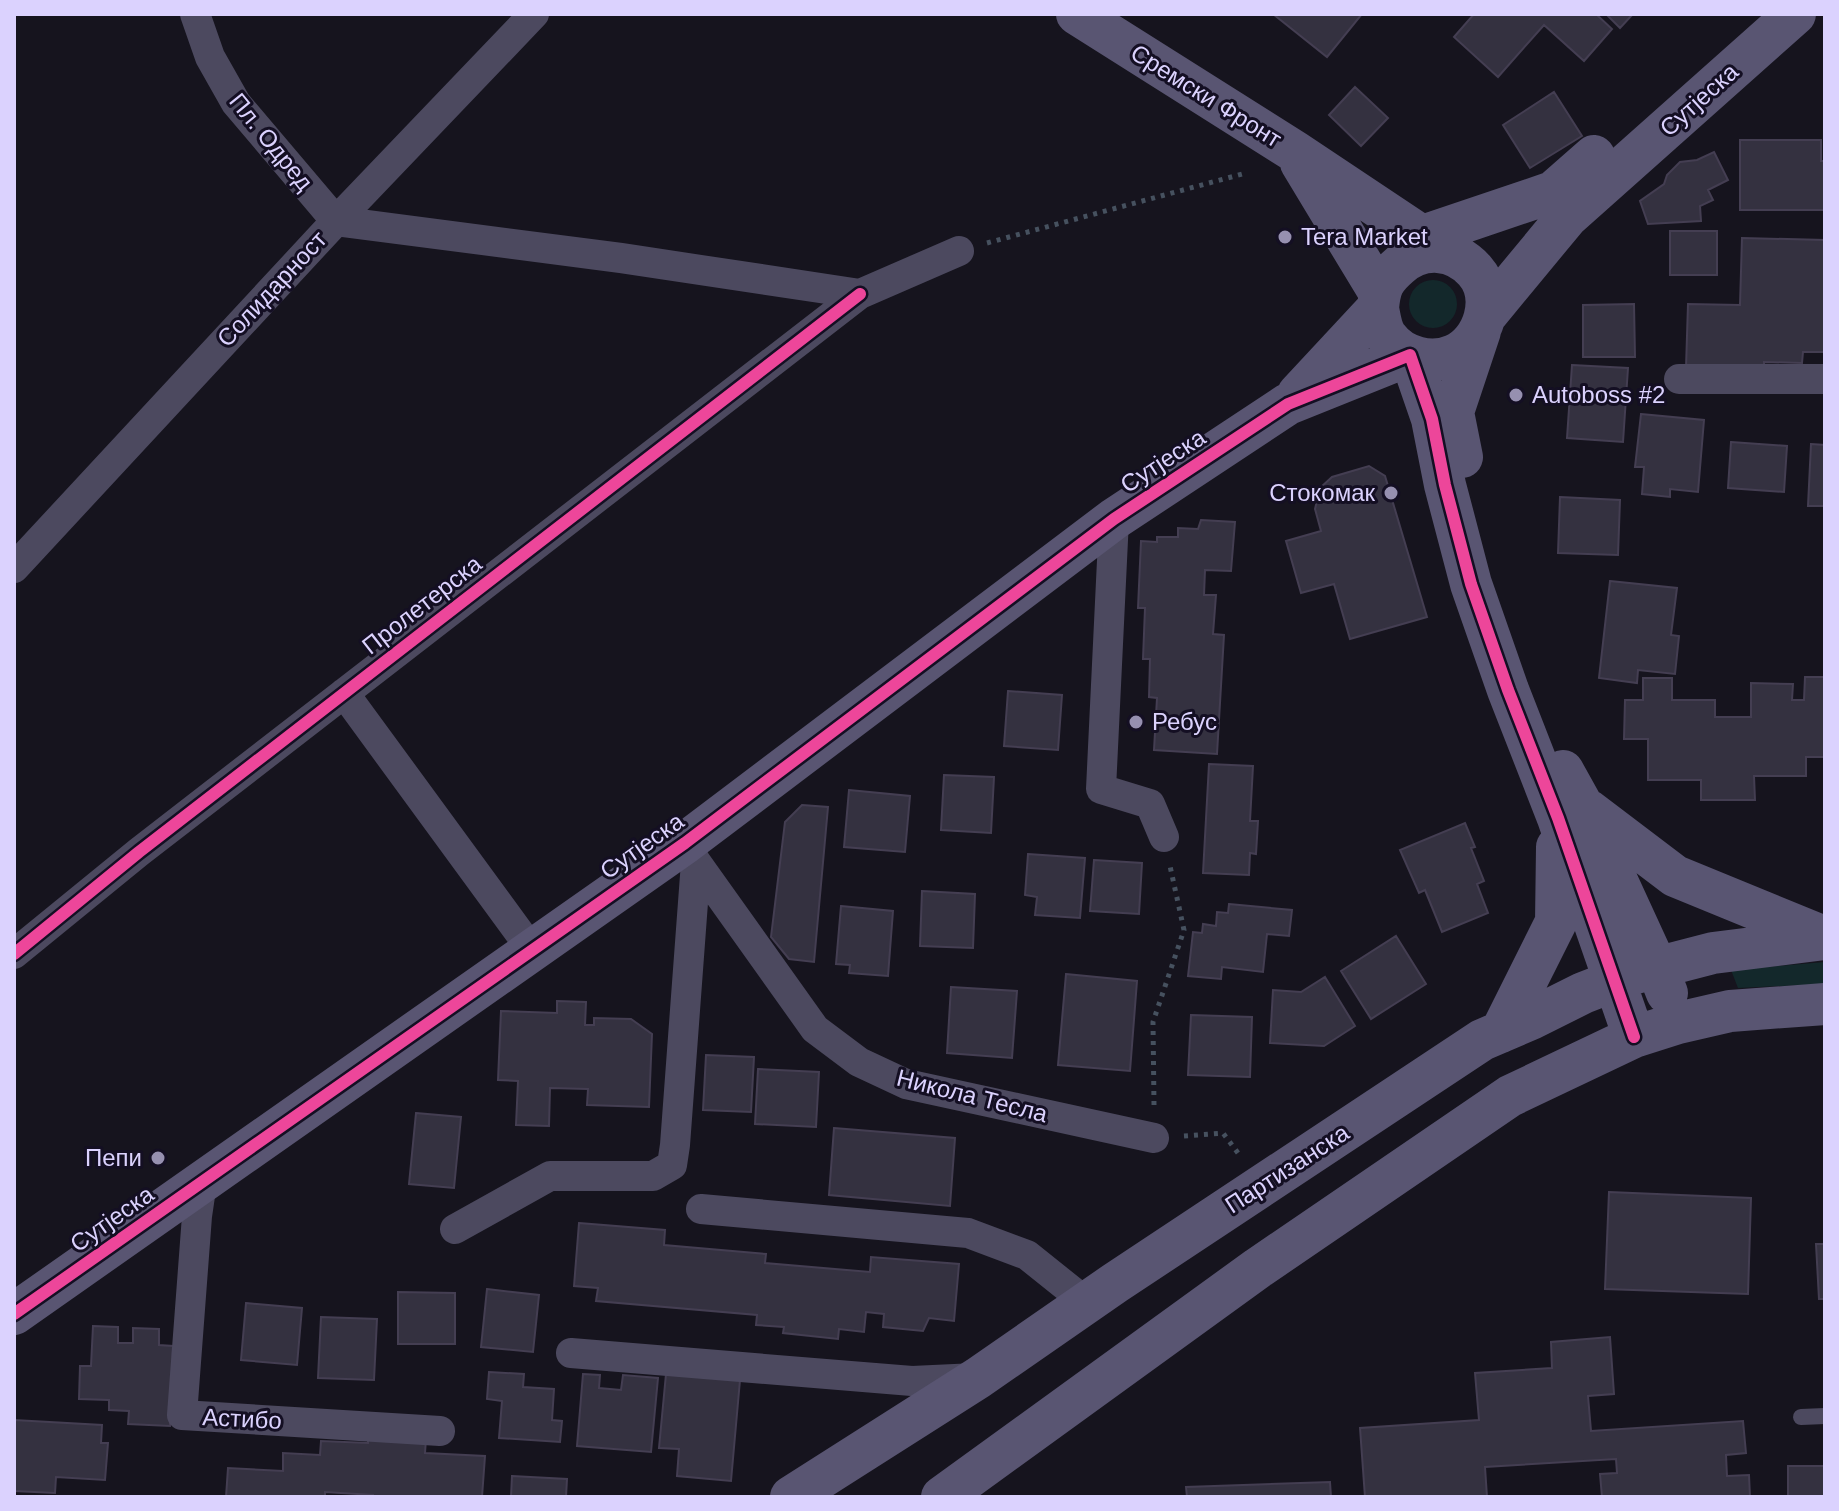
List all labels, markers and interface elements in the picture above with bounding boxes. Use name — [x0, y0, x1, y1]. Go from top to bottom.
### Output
street label: Сремски Фронт — [1126, 38, 1286, 153]
street label: Сутјеска — [1654, 57, 1744, 142]
street label: Пл. Одред — [224, 88, 319, 196]
place label: Tera Market — [1301, 223, 1428, 250]
street label: Солидарност — [211, 225, 332, 352]
marker: Tera Market — [1276, 228, 1294, 246]
place label: Autoboss #2 — [1532, 381, 1665, 408]
marker: Autoboss #2 — [1507, 386, 1525, 404]
street label: Сутјеска — [1115, 423, 1211, 498]
place label: Стокомак — [1269, 479, 1375, 506]
marker: Стокомак — [1382, 484, 1400, 502]
street label: Пролетерска — [357, 549, 487, 659]
place label: Ребус — [1152, 708, 1217, 735]
marker: Ребус — [1127, 713, 1145, 731]
street label: Сутјеска — [595, 807, 689, 884]
street label: Никола Тесла — [894, 1064, 1051, 1127]
street label: Партизанска — [1220, 1118, 1354, 1219]
place label: Пепи — [85, 1144, 142, 1171]
marker: Пепи — [149, 1149, 167, 1167]
street label: Сутјеска — [65, 1180, 159, 1257]
street label: Астибо — [202, 1403, 282, 1434]

